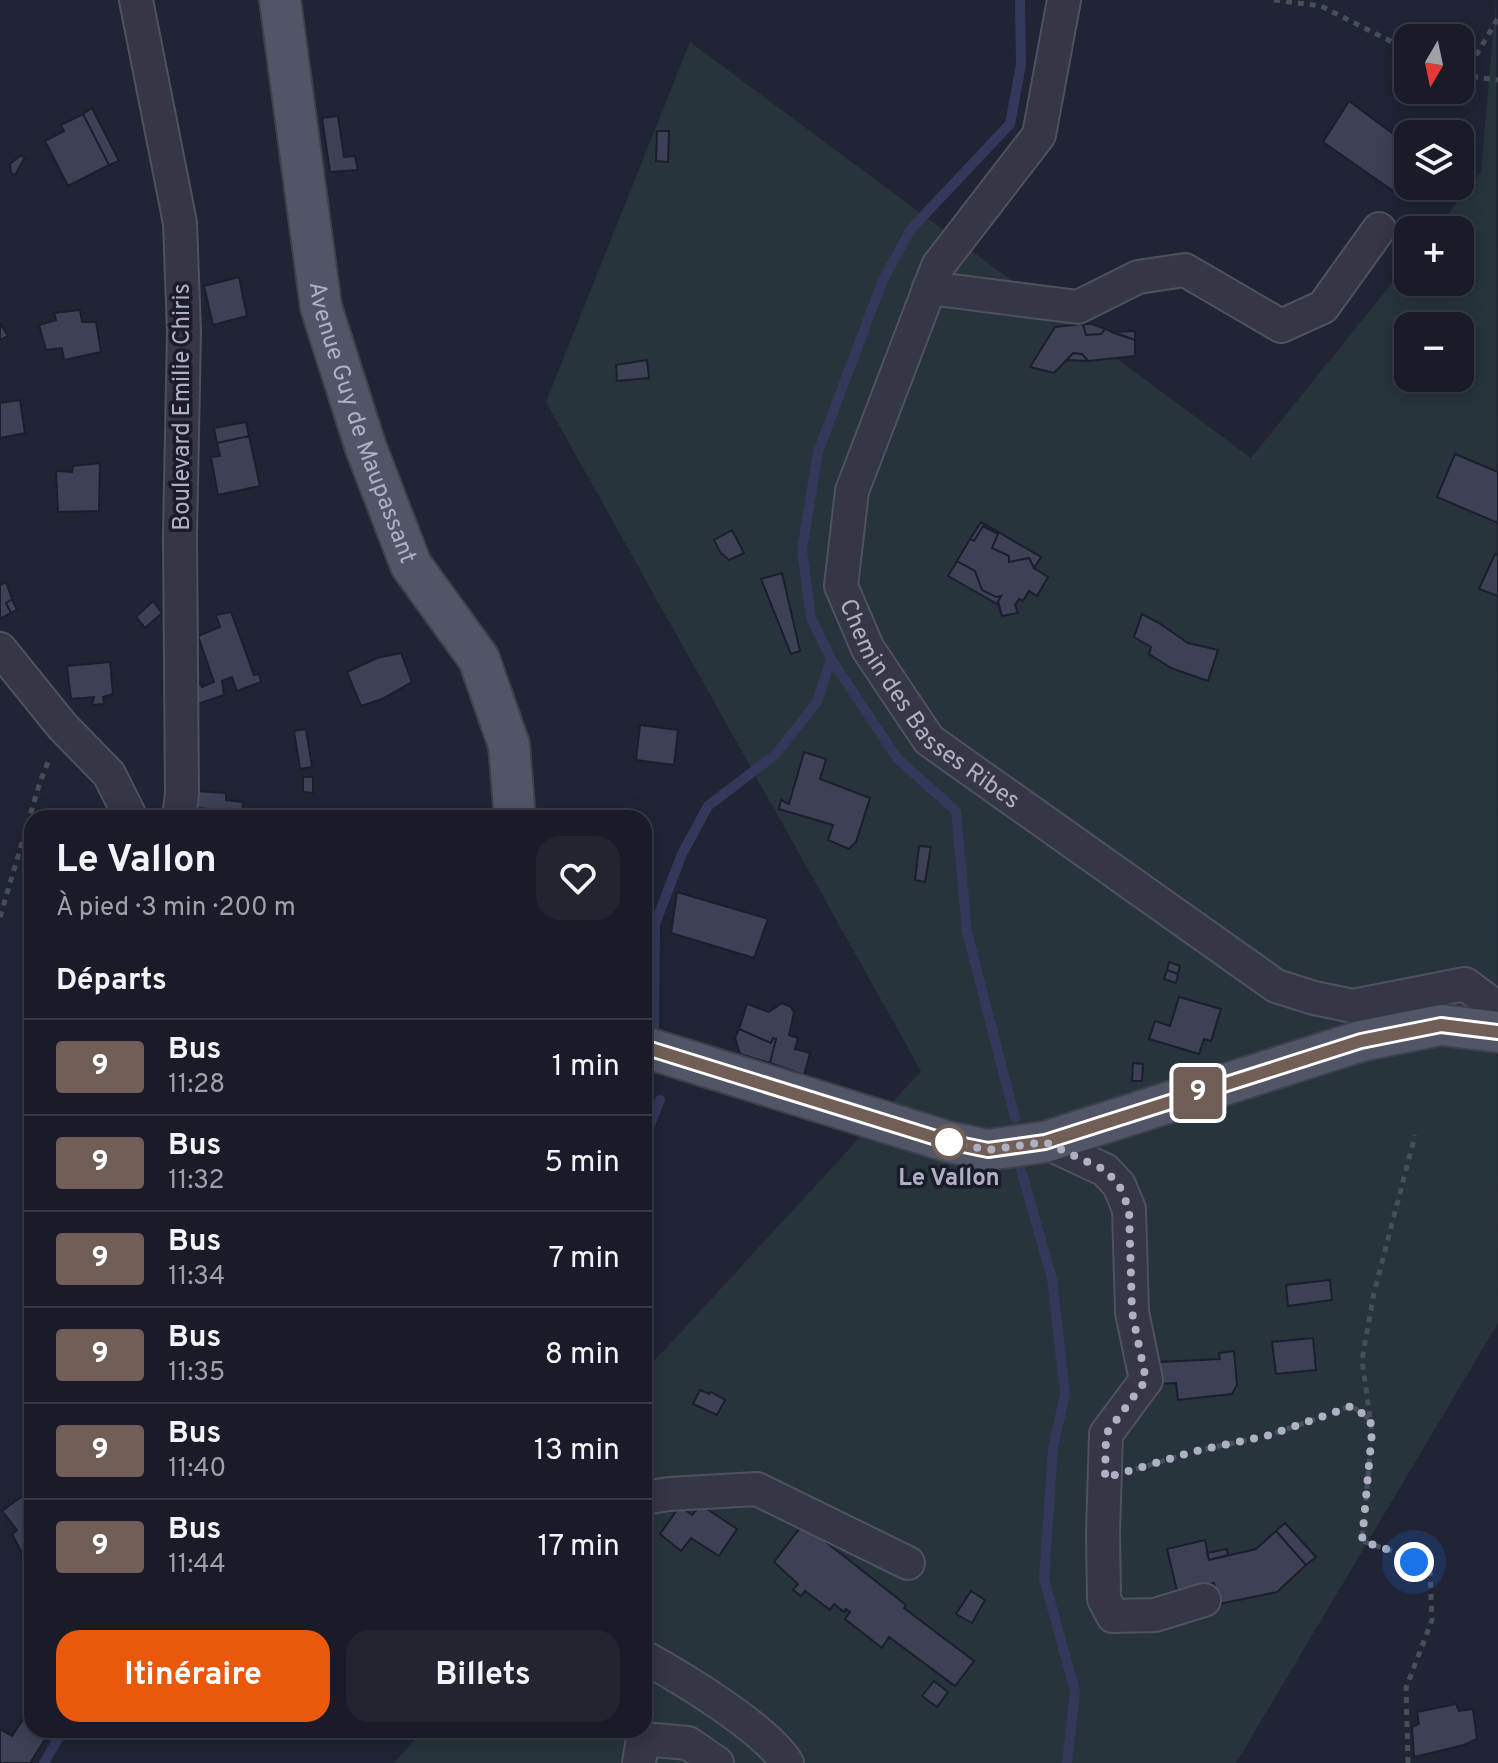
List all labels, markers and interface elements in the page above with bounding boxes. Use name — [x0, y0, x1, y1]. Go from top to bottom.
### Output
north arrow — [1394, 24, 1474, 104]
map controls — [1394, 24, 1474, 392]
button: layers — [1394, 120, 1474, 200]
button: + — [1394, 216, 1474, 296]
street label: Avenue Guy de Maupassant — [301, 280, 422, 568]
street label: Boulevard Emilie Chiris — [168, 283, 198, 531]
button: − — [1394, 312, 1474, 392]
street label: Chemin des Basses Ribes — [831, 595, 1025, 817]
button: heart — [536, 836, 620, 920]
text: Le Vallon — [56, 837, 217, 886]
text: À pied · 3 min · 200 m — [56, 892, 296, 925]
text: Départs — [56, 963, 167, 1000]
text: Bus — [168, 1032, 221, 1069]
text: 9 — [91, 1049, 109, 1085]
text: 1 min — [552, 1049, 620, 1086]
line badge: 9 — [1172, 1067, 1224, 1119]
text: 11:28 — [168, 1069, 225, 1102]
text: 9 — [1189, 1075, 1207, 1111]
marker: Le Vallon — [932, 1125, 966, 1159]
text: Bus — [168, 1128, 221, 1165]
text: 9 — [91, 1145, 109, 1181]
text: 5 min — [544, 1145, 620, 1182]
place label: Le Vallon — [898, 1164, 1000, 1194]
text: 11:32 — [168, 1165, 224, 1198]
text: Bus — [168, 1224, 221, 1261]
text: 9 — [91, 1241, 109, 1277]
text: 7 min — [549, 1241, 620, 1278]
text: 11:34 — [168, 1261, 225, 1294]
text: Bus — [168, 1320, 221, 1357]
text: 9 — [91, 1337, 109, 1373]
text: 8 min — [545, 1337, 620, 1374]
text: 11:35 — [168, 1357, 225, 1390]
text: Bus — [168, 1416, 221, 1453]
text: 9 — [91, 1433, 109, 1469]
text: 13 min — [534, 1433, 620, 1470]
text: 11:40 — [168, 1453, 226, 1486]
text: Bus — [168, 1512, 221, 1549]
text: 9 — [91, 1529, 109, 1565]
text: 17 min — [537, 1529, 620, 1566]
your location — [1394, 1542, 1434, 1582]
text: 11:44 — [168, 1549, 226, 1582]
button: Itinéraire — [56, 1630, 330, 1722]
button: Billets — [346, 1630, 620, 1722]

